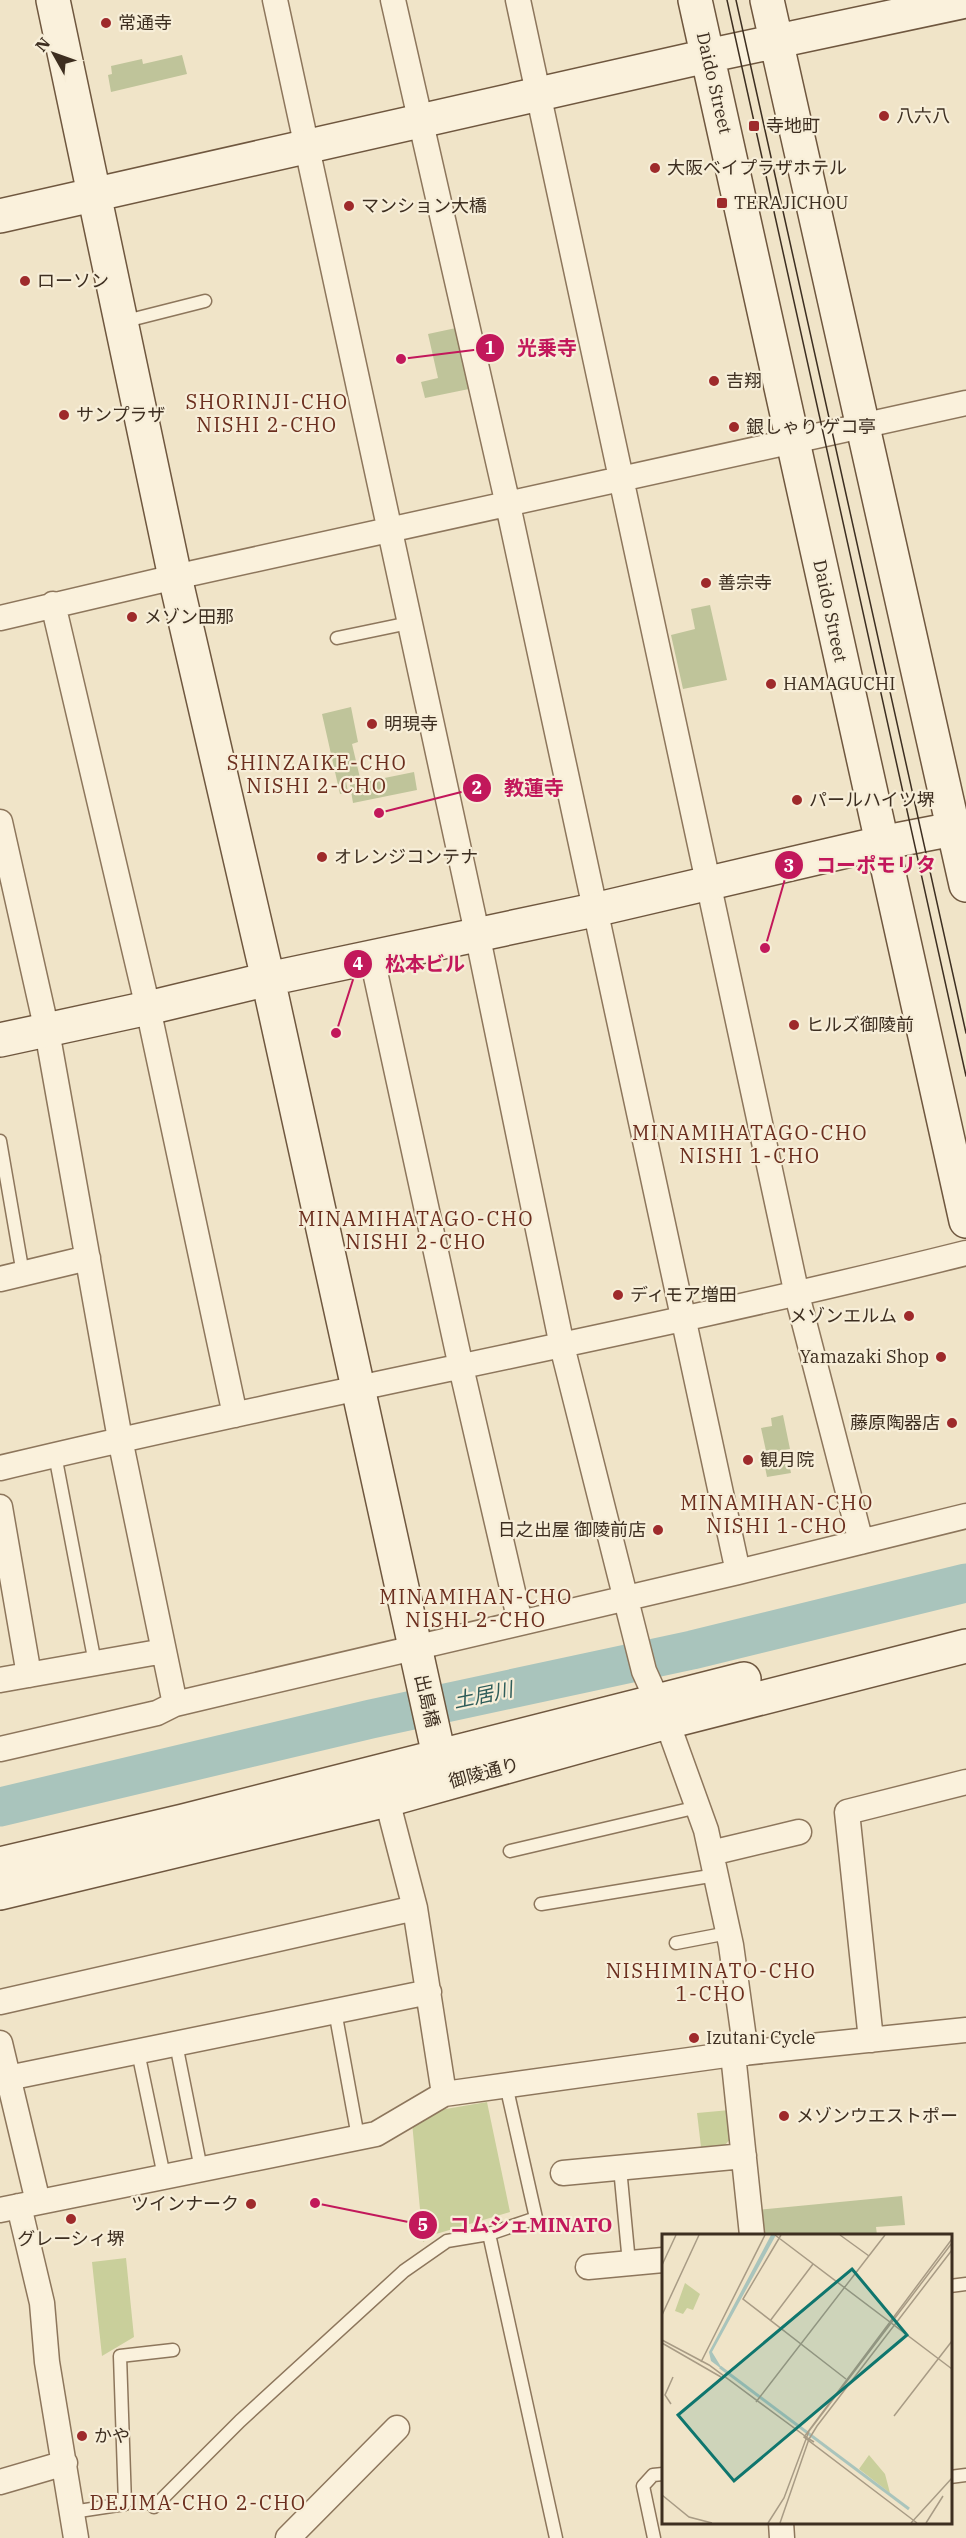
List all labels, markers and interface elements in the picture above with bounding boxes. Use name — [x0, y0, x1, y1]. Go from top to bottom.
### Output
place label: 常通寺 — [118, 11, 172, 34]
marker: 常通寺 — [99, 16, 113, 30]
north arrow — [24, 24, 84, 84]
street label: Daido Street — [692, 30, 737, 136]
text: N — [31, 33, 54, 56]
place label: 八六八 — [896, 104, 950, 127]
marker: 八六八 — [877, 109, 891, 123]
place label: 寺地町 — [766, 114, 820, 137]
marker: 寺地町 — [747, 119, 761, 133]
place label: 大阪ベイプラザホテル — [667, 156, 847, 179]
marker: 大阪ベイプラザホテル — [648, 161, 662, 175]
place label: TERAJICHOU — [734, 191, 849, 214]
place label: マンション大橋 — [361, 194, 487, 217]
marker: TERAJICHOU — [715, 196, 729, 210]
marker: マンション大橋 — [342, 199, 356, 213]
place label: ローソン — [37, 269, 109, 292]
marker: ローソン — [18, 274, 32, 288]
callout: 光乗寺 — [475, 329, 589, 367]
text: 光乗寺 — [517, 334, 577, 361]
text: 1 — [485, 336, 496, 359]
place label: 吉翔 — [726, 369, 762, 392]
marker: 吉翔 — [707, 374, 721, 388]
district label: SHORINJI-CHO NISHI 2-CHO — [186, 388, 348, 438]
place label: サンプラザ — [76, 403, 165, 426]
marker: サンプラザ — [57, 408, 71, 422]
place label: 銀しゃり ゲコ亭 — [746, 415, 876, 438]
marker: 銀しゃり ゲコ亭 — [727, 420, 741, 434]
street label: Daido Street — [808, 558, 853, 664]
place label: 善宗寺 — [718, 571, 772, 594]
marker: 善宗寺 — [699, 576, 713, 590]
place label: メゾン田那 — [144, 605, 234, 628]
marker: メゾン田那 — [125, 610, 139, 624]
place label: HAMAGUCHI — [783, 672, 895, 695]
marker: HAMAGUCHI — [764, 677, 778, 691]
place label: 明現寺 — [384, 712, 438, 735]
marker: 明現寺 — [365, 717, 379, 731]
district label: SHINZAIKE-CHO NISHI 2-CHO — [227, 749, 407, 799]
callout: 教蓮寺 — [462, 769, 576, 807]
text: 教蓮寺 — [504, 774, 564, 801]
text: 2 — [472, 776, 482, 799]
place label: パールハイツ堺 — [809, 788, 935, 811]
marker: パールハイツ堺 — [790, 793, 804, 807]
place label: オレンジコンテナ — [334, 845, 478, 868]
callout: コーポモリタ — [774, 846, 948, 884]
marker: オレンジコンテナ — [315, 850, 329, 864]
text: コーポモリタ — [816, 851, 936, 878]
text: 3 — [784, 854, 794, 877]
callout: 松本ビル — [343, 945, 477, 983]
text: 松本ビル — [385, 950, 465, 977]
text: 4 — [353, 952, 364, 975]
place label: ヒルズ御陵前 — [806, 1013, 914, 1036]
marker: ヒルズ御陵前 — [787, 1018, 801, 1032]
district label: MINAMIHATAGO-CHO NISHI 1-CHO — [632, 1119, 868, 1169]
district label: MINAMIHATAGO-CHO NISHI 2-CHO — [298, 1205, 534, 1255]
place label: ディモア増田 — [630, 1283, 737, 1306]
marker: ディモア増田 — [611, 1288, 625, 1302]
place label: メゾンエルム — [789, 1304, 897, 1327]
marker: メゾンエルム — [902, 1309, 916, 1323]
place label: Yamazaki Shop — [800, 1345, 929, 1368]
marker: Yamazaki Shop — [934, 1350, 948, 1364]
place label: 藤原陶器店 — [850, 1411, 940, 1434]
marker: 藤原陶器店 — [945, 1416, 959, 1430]
place label: 観月院 — [760, 1448, 814, 1471]
marker: 観月院 — [741, 1453, 755, 1467]
district label: MINAMIHAN-CHO NISHI 1-CHO — [680, 1489, 874, 1539]
place label: 日之出屋 御陵前店 — [498, 1518, 646, 1541]
marker: 日之出屋 御陵前店 — [651, 1523, 665, 1537]
district label: MINAMIHAN-CHO NISHI 2-CHO — [379, 1583, 573, 1633]
street label: 出島橋 — [410, 1672, 445, 1730]
water label: 土居川 — [451, 1675, 517, 1714]
street label: 御陵通り — [446, 1752, 522, 1793]
district label: NISHIMINATO-CHO 1-CHO — [606, 1957, 816, 2007]
place label: Izutani Cycle — [706, 2026, 816, 2049]
marker: Izutani Cycle — [687, 2031, 701, 2045]
place label: メゾンウエストポー — [796, 2104, 958, 2127]
marker: メゾンウエストポー — [777, 2109, 791, 2123]
place label: ツインナーク — [131, 2192, 239, 2215]
marker: ツインナーク — [244, 2197, 258, 2211]
callout: コムシェMINATO — [408, 2206, 624, 2244]
text: コムシェMINATO — [450, 2211, 612, 2238]
marker: グレーシィ堺 — [64, 2212, 78, 2226]
text: 5 — [418, 2213, 428, 2236]
place label: グレーシィ堺 — [17, 2227, 125, 2250]
inset map — [662, 2234, 951, 2523]
place label: かや — [94, 2424, 130, 2447]
marker: かや — [75, 2429, 89, 2443]
district label: DEJIMA-CHO 2-CHO — [90, 2489, 306, 2516]

